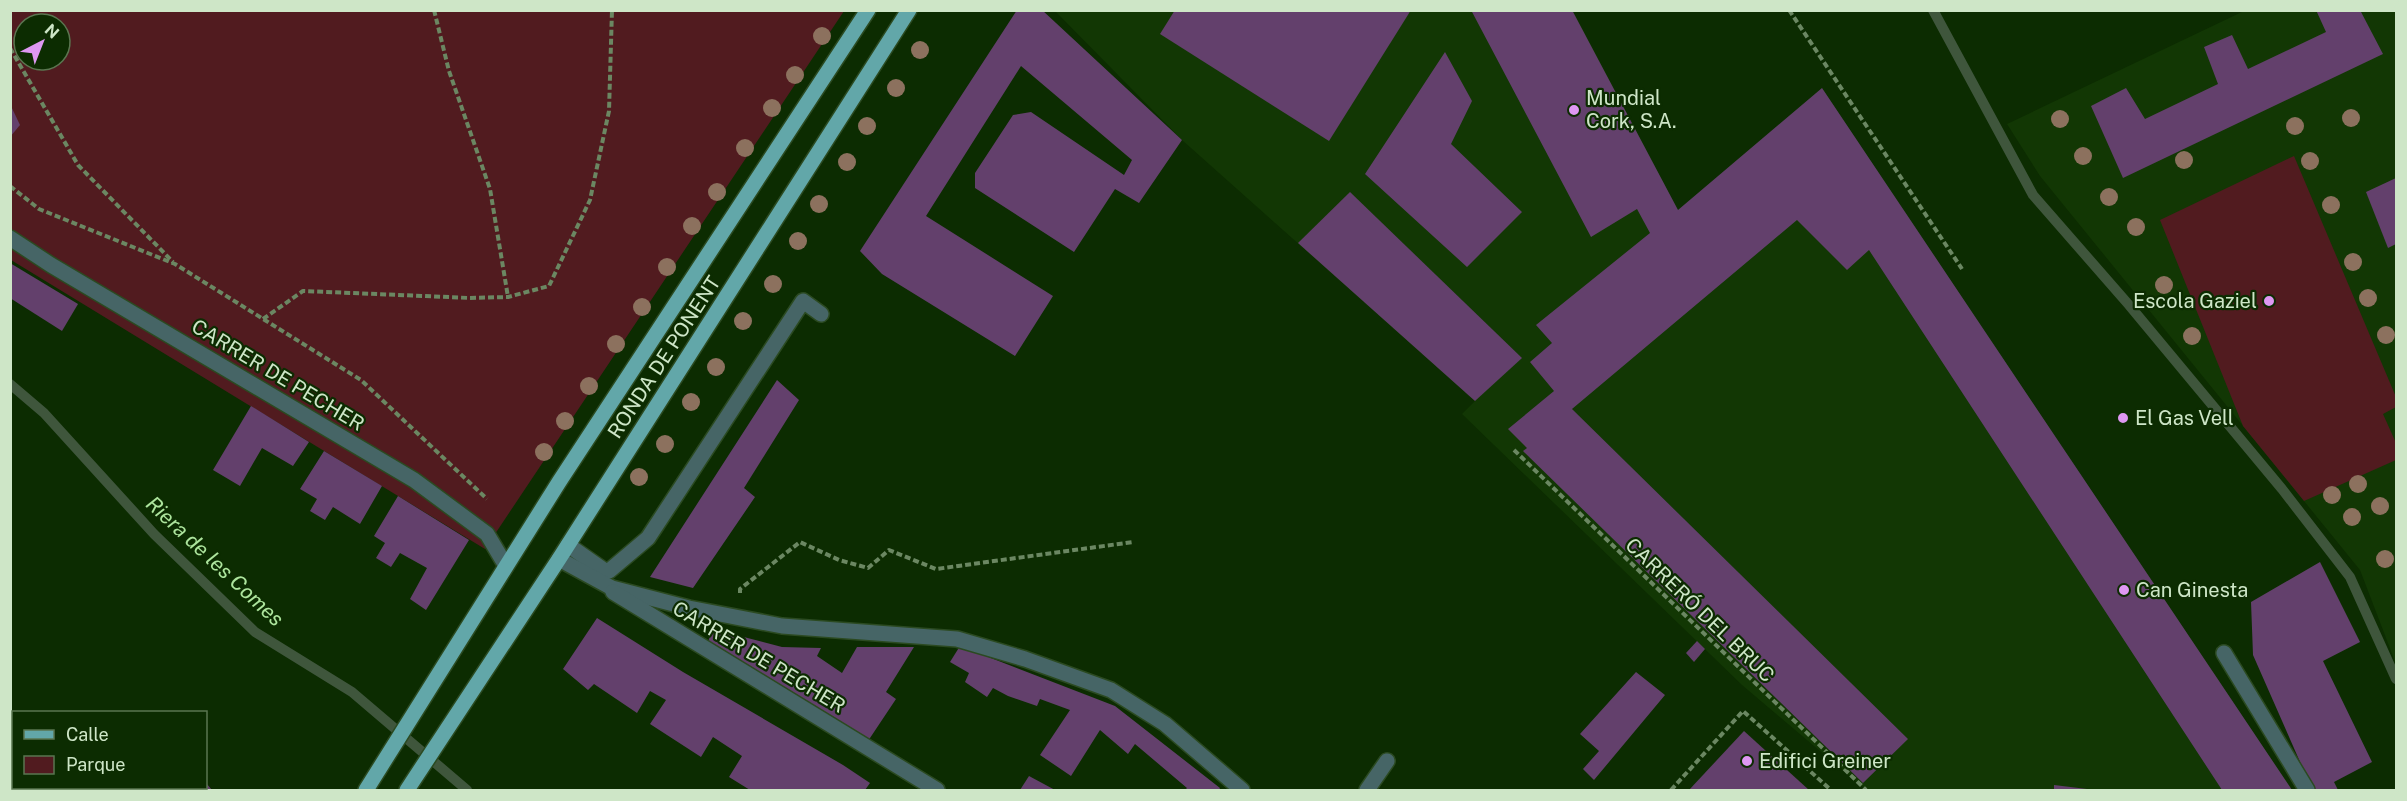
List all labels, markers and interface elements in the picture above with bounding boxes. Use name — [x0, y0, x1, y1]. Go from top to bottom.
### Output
north arrow — [12, 12, 72, 72]
text: N — [41, 20, 63, 42]
place label: Mundial Cork, S.A. — [1586, 86, 1677, 133]
marker: Mundial Cork, S.A. — [1567, 103, 1581, 117]
street label: RONDA DE PONENT — [603, 271, 726, 443]
place label: Escola Gaziel — [2133, 289, 2257, 313]
marker: Escola Gaziel — [2262, 294, 2276, 308]
street label: CARRER DE PECHER — [187, 314, 369, 436]
place label: El Gas Vell — [2135, 406, 2234, 430]
marker: El Gas Vell — [2116, 411, 2130, 425]
water label: Riera de les Comes — [141, 491, 289, 631]
street label: CARRERÓ DEL BRUC — [1621, 532, 1780, 687]
place label: Can Ginesta — [2136, 578, 2248, 602]
marker: Can Ginesta — [2117, 583, 2131, 597]
street label: CARRER DE PECHER — [668, 596, 850, 718]
legend — [12, 711, 207, 789]
text: Calle — [66, 724, 109, 745]
place label: Edifici Greiner — [1759, 749, 1891, 773]
text: Parque — [66, 754, 126, 775]
marker: Edifici Greiner — [1740, 754, 1754, 768]

